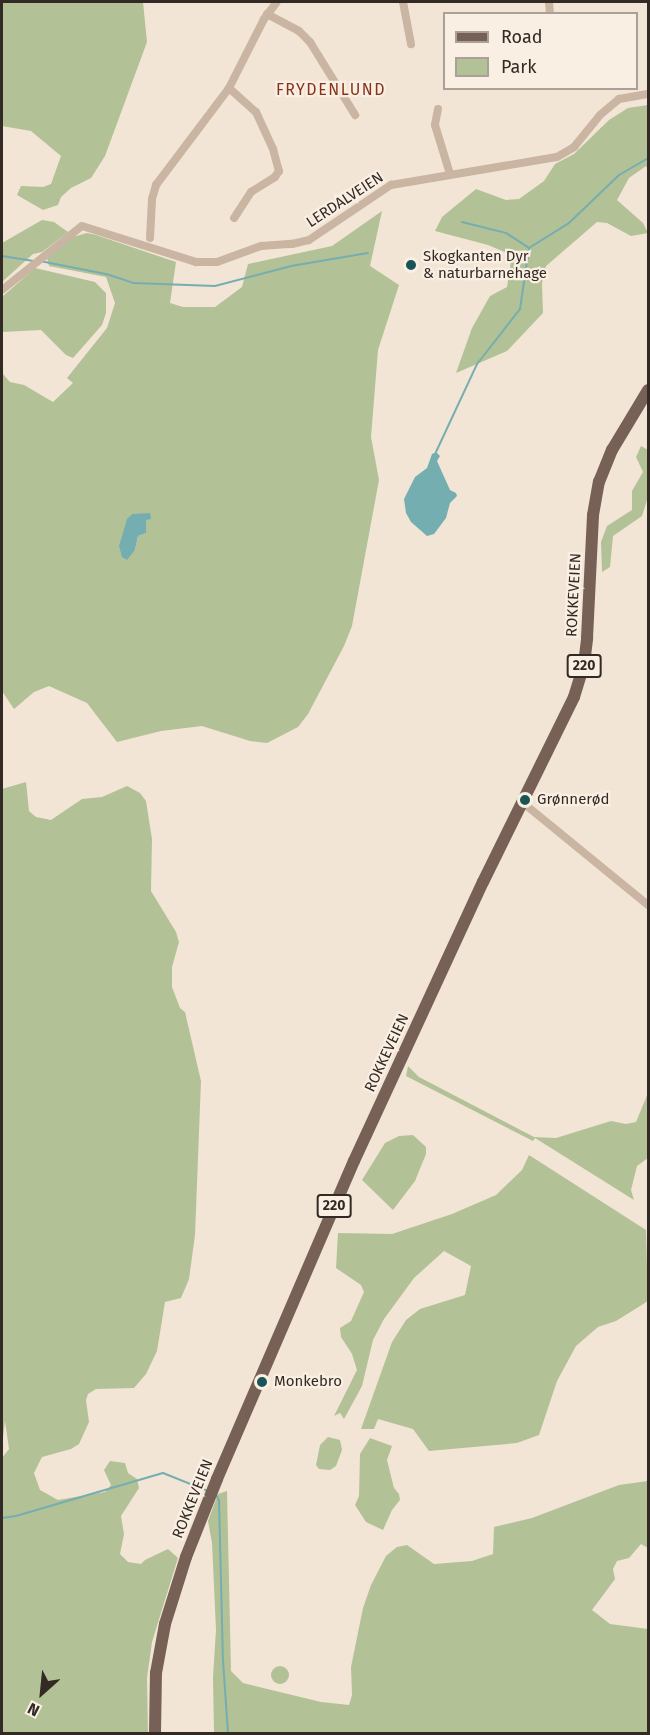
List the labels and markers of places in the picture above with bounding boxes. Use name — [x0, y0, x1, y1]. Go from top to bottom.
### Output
place label: Skogkanten Dyr & naturbarnehage — [423, 247, 547, 282]
marker: Skogkanten Dyr & naturbarnehage — [404, 258, 418, 272]
place label: Grønnerød — [537, 791, 609, 809]
marker: Grønnerød — [518, 793, 532, 807]
place label: Monkebro — [274, 1373, 342, 1391]
marker: Monkebro — [255, 1375, 269, 1389]

